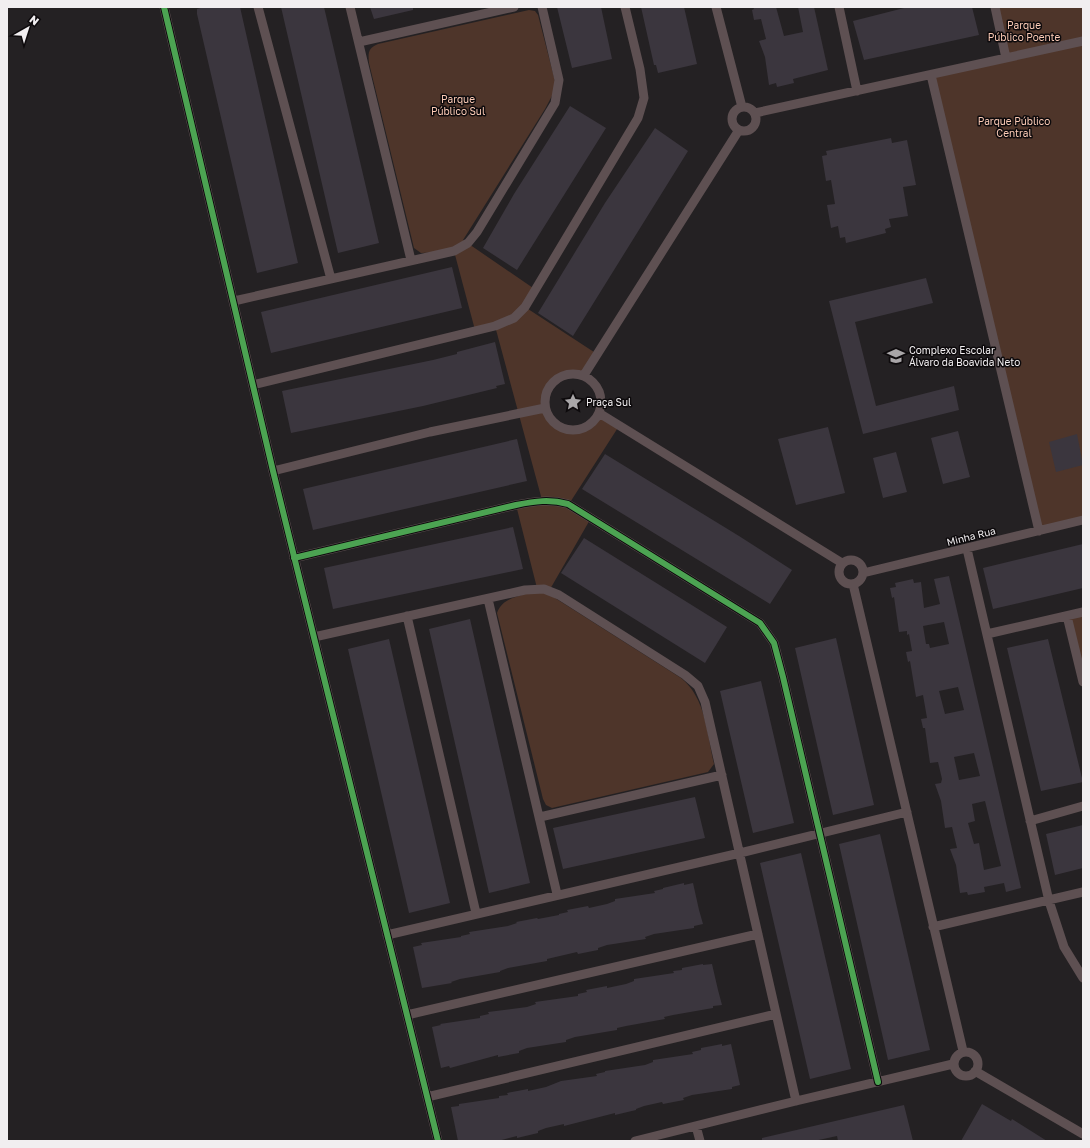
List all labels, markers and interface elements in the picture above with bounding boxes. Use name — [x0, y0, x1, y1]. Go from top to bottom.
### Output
north arrow — [8, 8, 48, 48]
text: N — [27, 12, 42, 28]
park label: Parque Público Poente — [988, 19, 1061, 43]
park label: Parque Público Sul — [431, 93, 485, 117]
park label: Parque Público Central — [978, 115, 1050, 139]
place label: Complexo Escolar Álvaro da Boavida Neto — [909, 344, 1020, 368]
school or university icon: Complexo Escolar Álvaro da Boavida Neto — [886, 346, 906, 366]
place icon: Praça Sul — [563, 392, 583, 412]
place label: Praça Sul — [586, 396, 631, 408]
street label: Minha Rua — [945, 524, 997, 548]

